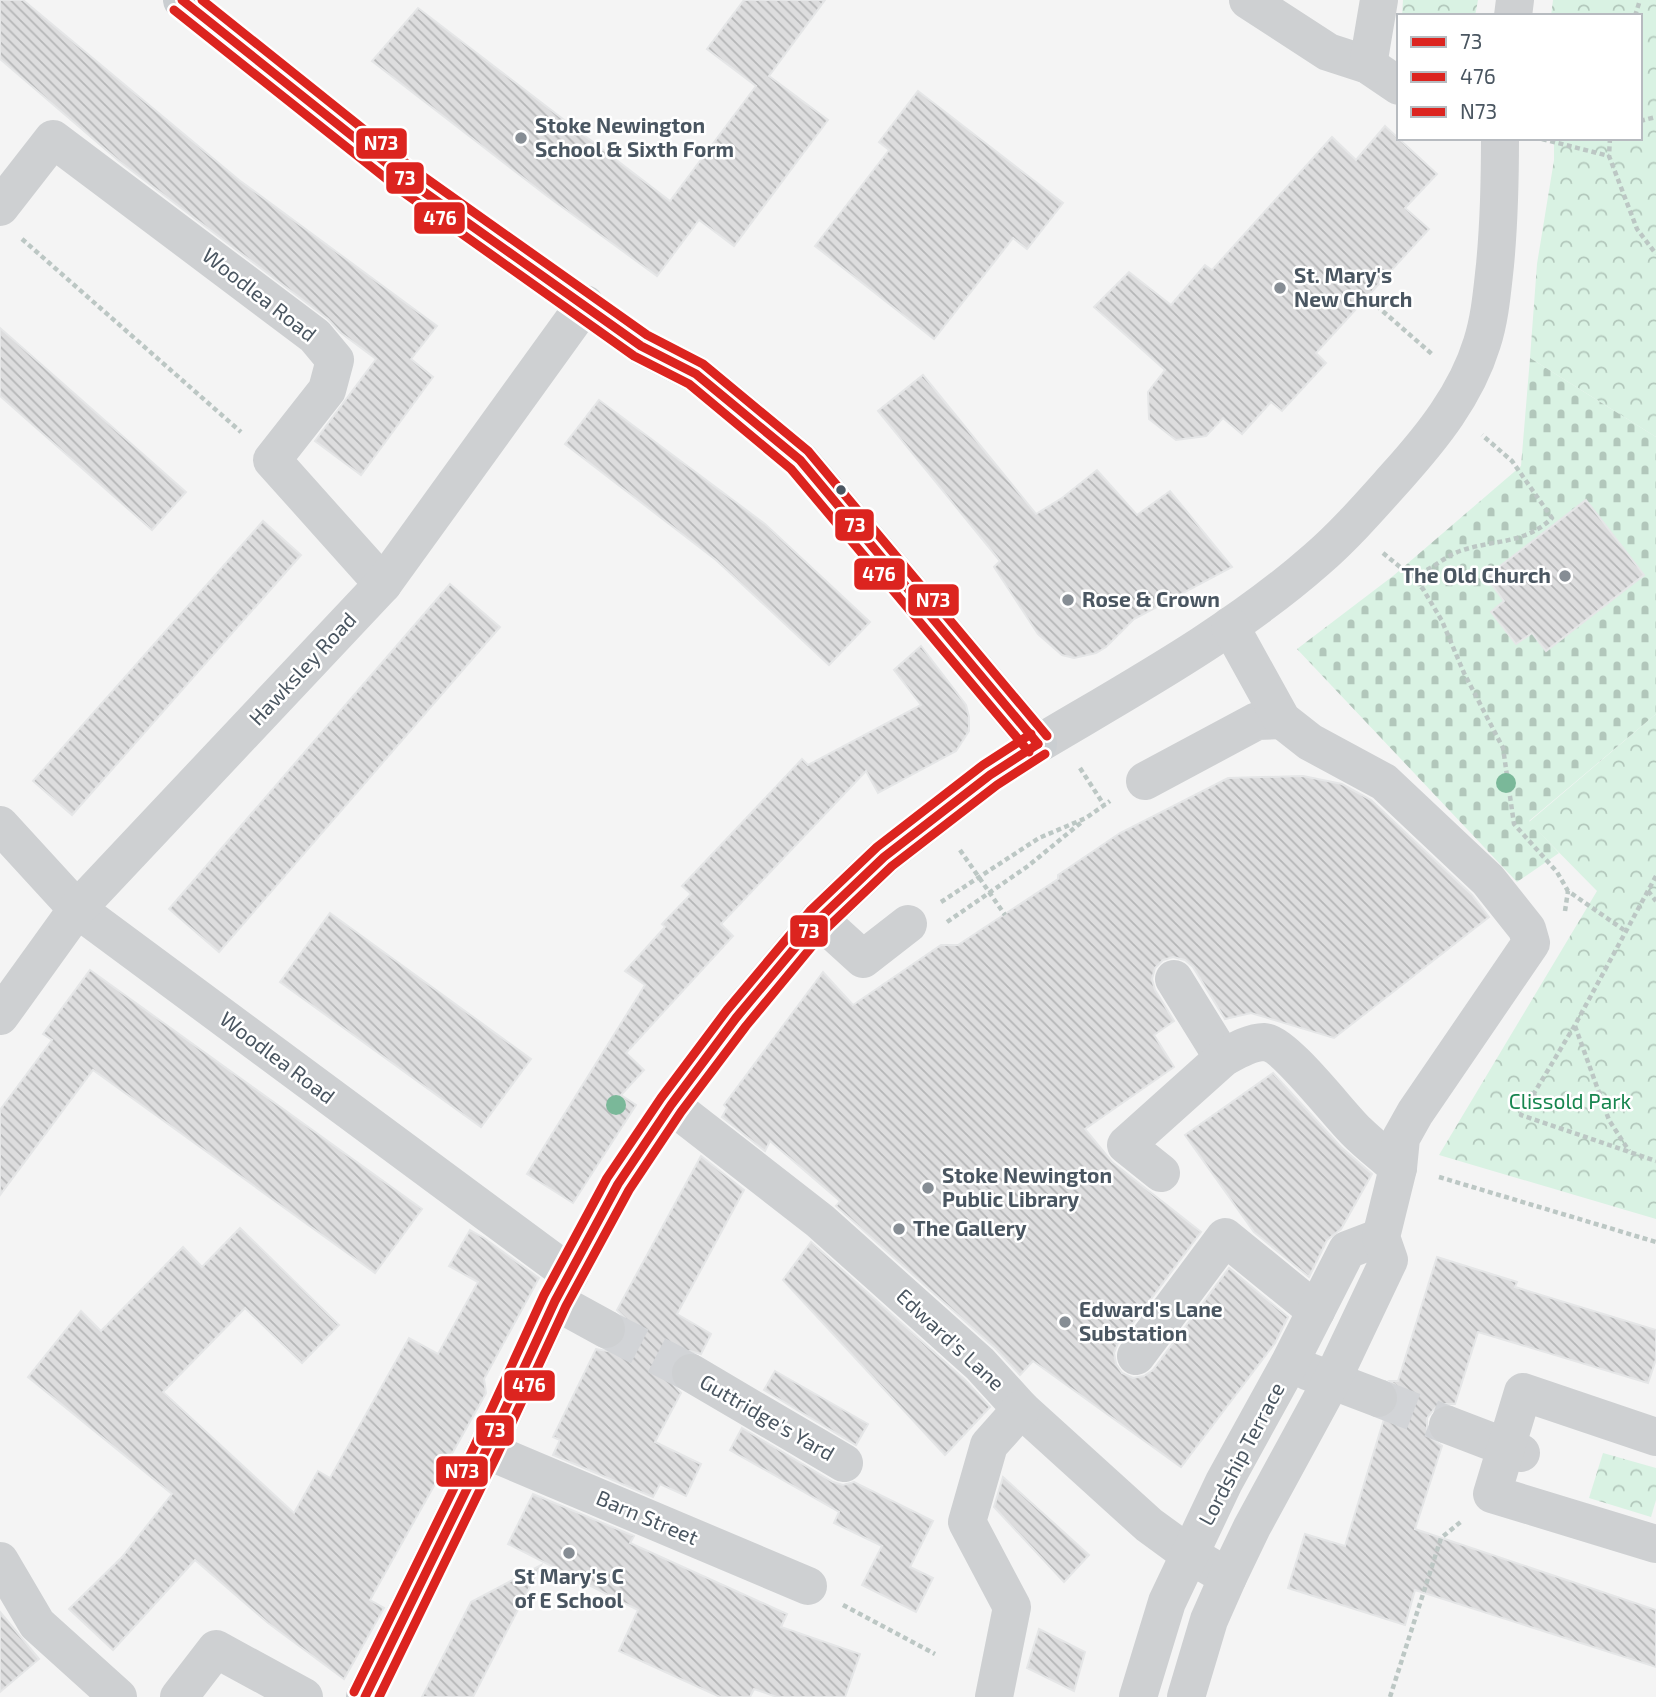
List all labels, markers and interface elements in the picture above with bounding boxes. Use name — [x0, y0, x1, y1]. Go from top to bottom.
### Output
legend — [1397, 14, 1642, 140]
text: 73 — [1460, 28, 1482, 53]
text: 476 — [1460, 63, 1496, 88]
text: N73 — [1460, 98, 1497, 123]
place label: Stoke Newington School & Sixth Form — [535, 112, 734, 161]
line badge: N73 — [355, 127, 408, 160]
marker: Stoke Newington School & Sixth Form — [513, 130, 529, 146]
text: N73 — [364, 131, 398, 154]
line badge: 73 — [385, 161, 425, 195]
text: 73 — [395, 166, 415, 189]
line badge: 476 — [413, 201, 466, 235]
text: 476 — [423, 206, 457, 229]
street label: Woodlea Road — [198, 242, 322, 346]
place label: St. Mary's New Church — [1294, 262, 1412, 311]
marker: St. Mary's New Church — [1272, 280, 1288, 296]
unlabelled marker — [834, 483, 848, 497]
line badge: 73 — [834, 508, 875, 542]
text: 73 — [845, 513, 865, 536]
line badge: 476 — [853, 557, 906, 591]
text: 476 — [862, 562, 896, 585]
place label: The Old Church — [1401, 562, 1551, 587]
marker: The Old Church — [1557, 568, 1573, 584]
line badge: N73 — [907, 583, 960, 617]
place label: Rose & Crown — [1082, 586, 1220, 611]
text: N73 — [916, 588, 950, 611]
marker: Rose & Crown — [1060, 592, 1076, 608]
street label: Hawksley Road — [243, 606, 361, 730]
line badge: 73 — [789, 914, 829, 948]
text: 73 — [799, 919, 819, 942]
street label: Woodlea Road — [215, 1005, 340, 1108]
park label: Clissold Park — [1509, 1088, 1632, 1113]
place label: Stoke Newington Public Library — [942, 1162, 1112, 1212]
marker: Stoke Newington Public Library — [920, 1180, 936, 1196]
place label: The Gallery — [913, 1215, 1027, 1241]
marker: The Gallery — [891, 1221, 907, 1237]
street label: Edward's Lane — [892, 1283, 1010, 1395]
place label: Edward's Lane Substation — [1079, 1296, 1223, 1345]
marker: Edward's Lane Substation — [1057, 1314, 1073, 1330]
street label: Guttridge's Yard — [696, 1368, 840, 1465]
line badge: 476 — [503, 1369, 556, 1402]
text: 476 — [512, 1373, 546, 1396]
street label: Lordship Terrace — [1192, 1378, 1289, 1529]
line badge: 73 — [475, 1414, 515, 1447]
text: 73 — [485, 1418, 505, 1441]
line badge: N73 — [435, 1455, 489, 1488]
text: N73 — [445, 1459, 479, 1482]
street label: Barn Street — [593, 1484, 702, 1549]
marker: St Mary's C of E School — [561, 1545, 577, 1561]
place label: St Mary's C of E School — [514, 1563, 624, 1612]

